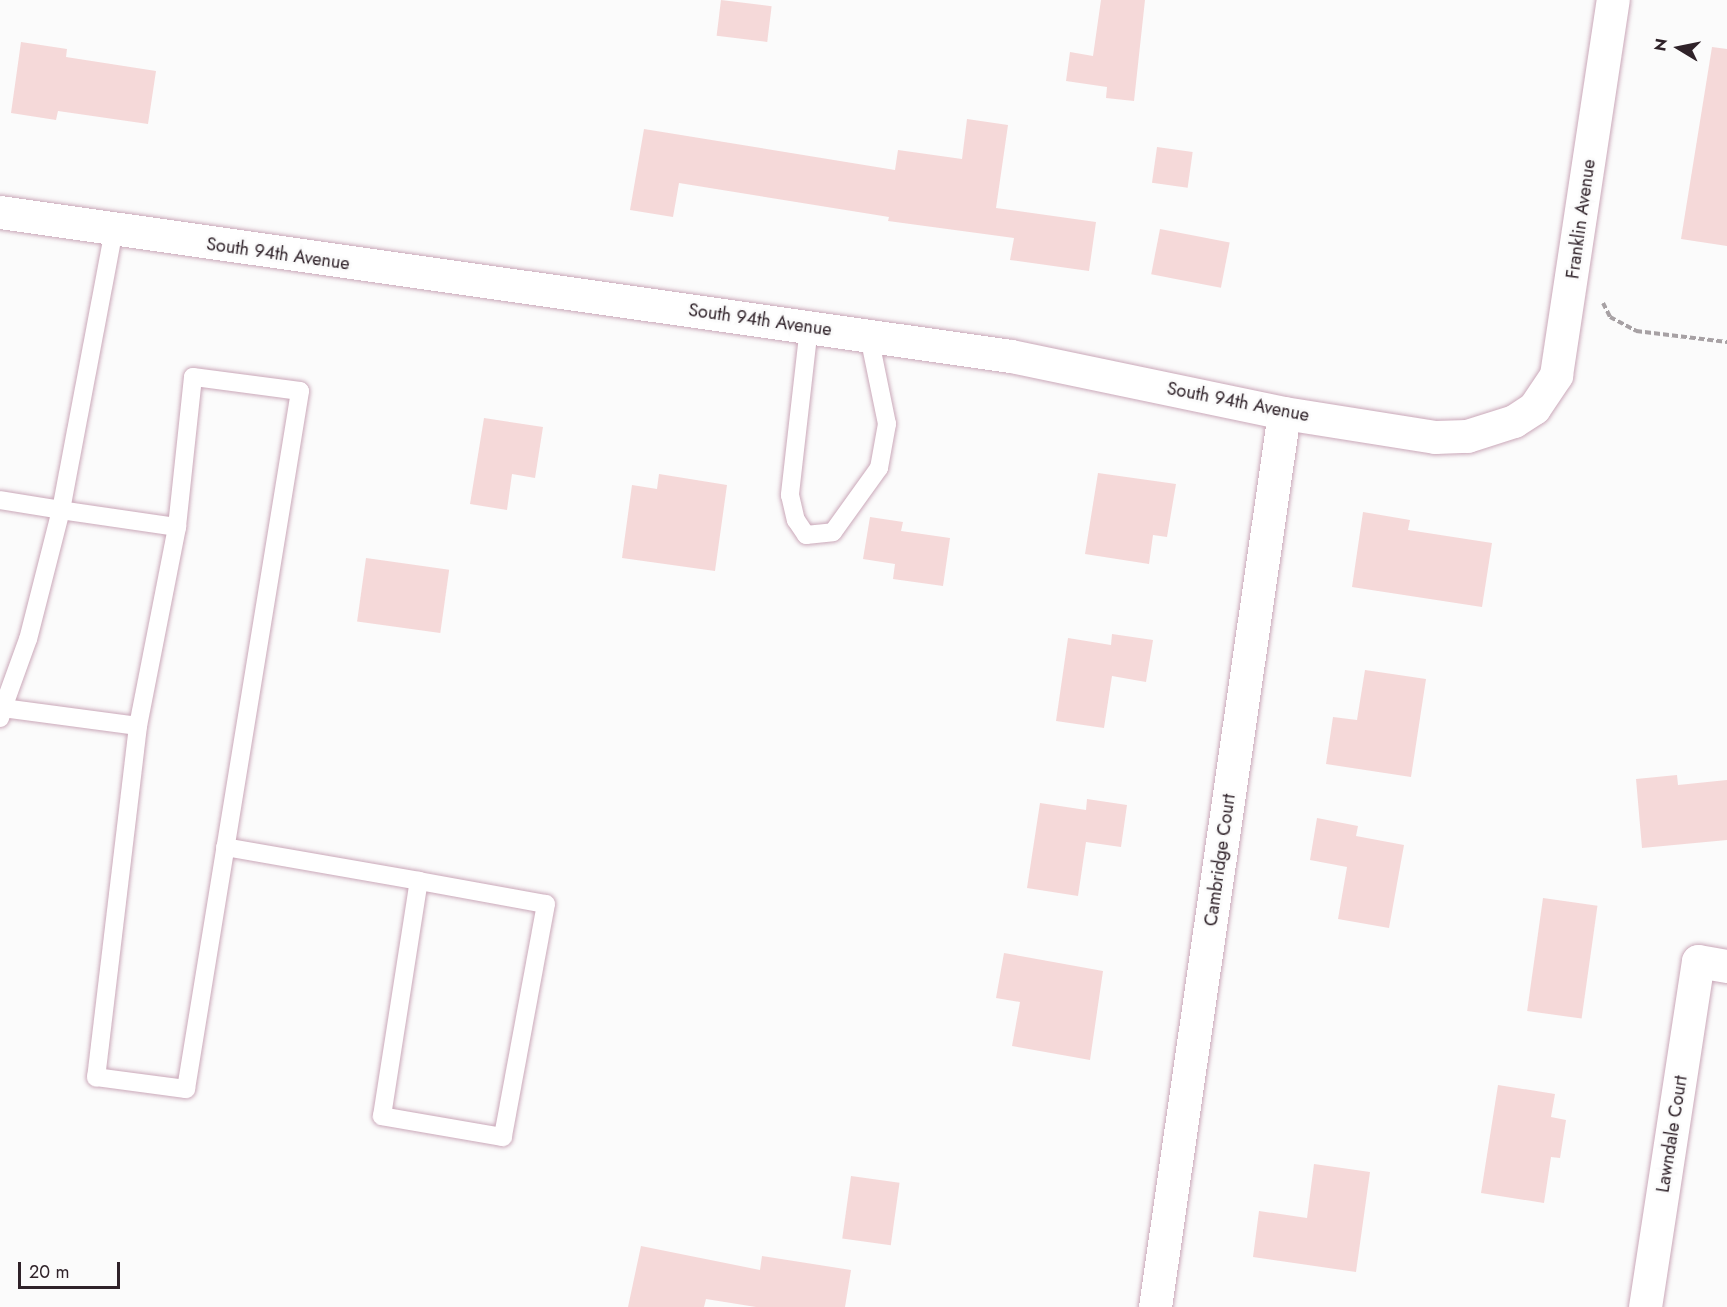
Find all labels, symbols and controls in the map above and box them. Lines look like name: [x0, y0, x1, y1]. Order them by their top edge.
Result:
north arrow: [1649, 18, 1709, 78]
text: N: [1648, 37, 1673, 53]
street label: Franklin Avenue: [1562, 158, 1600, 280]
street label: South 94th Avenue: [205, 233, 351, 275]
street label: South 94th Avenue: [687, 299, 833, 341]
street label: South 94th Avenue: [1165, 378, 1311, 426]
street label: Cambridge Court: [1200, 792, 1240, 928]
street label: Lawndale Court: [1652, 1074, 1692, 1194]
scale bar: [21, 1250, 123, 1288]
text: 20 m: [29, 1259, 69, 1285]

